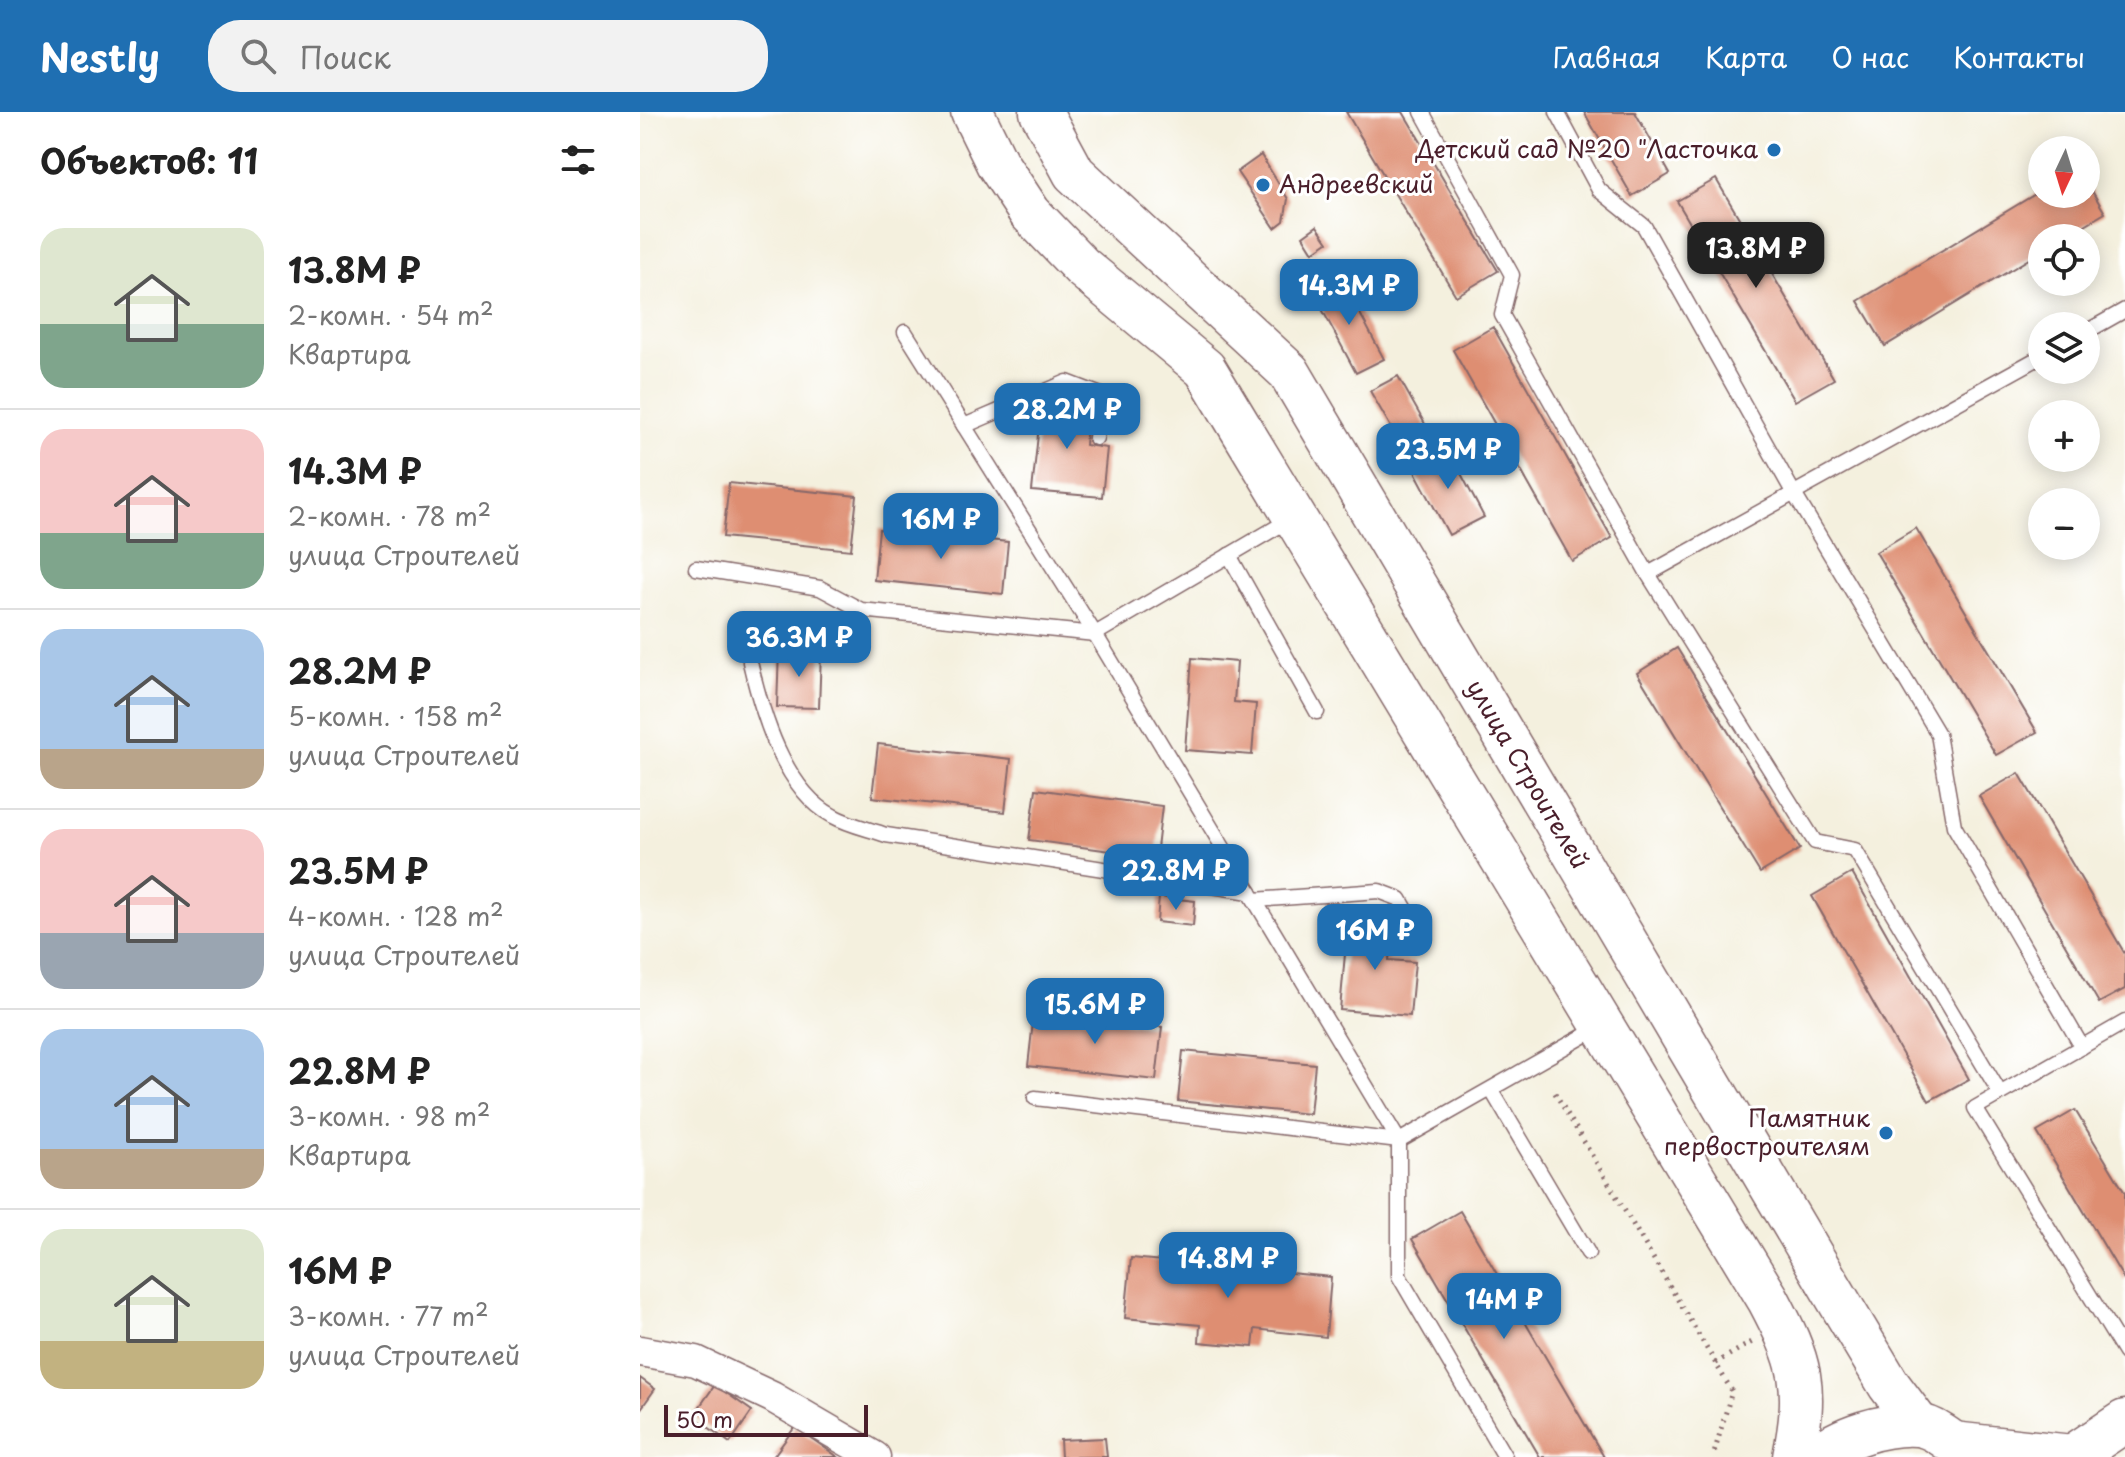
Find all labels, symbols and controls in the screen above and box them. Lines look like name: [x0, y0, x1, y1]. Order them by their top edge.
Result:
search box: [208, 20, 768, 92]
text: Nestly: [40, 28, 160, 85]
icon: search: [236, 34, 280, 78]
text: Поиск: [300, 34, 391, 79]
text: Главная: [1553, 35, 1661, 78]
text: Карта: [1705, 35, 1787, 78]
text: О нас: [1831, 35, 1909, 78]
text: Контакты: [1953, 35, 2085, 78]
place label: Детский сад №20 "Ласточка: [1415, 130, 1758, 166]
text: Объектов: 11: [40, 134, 258, 186]
north arrow: [2028, 136, 2100, 208]
map controls: [2028, 136, 2100, 560]
icon: filters: [556, 138, 600, 182]
marker: Детский сад №20 "Ласточка: [1765, 141, 1783, 159]
place label: Андреевский: [1279, 165, 1434, 201]
marker: Андреевский: [1254, 176, 1272, 194]
pin: 13.8M ₽: [1682, 222, 1830, 290]
button: locate: [2028, 224, 2100, 296]
text: 13.8M ₽: [1705, 228, 1807, 267]
text: 13.8M ₽: [288, 243, 421, 295]
pin: 14.3M ₽: [1275, 259, 1423, 327]
icon: home: [104, 260, 200, 356]
text: 14.3M ₽: [1298, 265, 1400, 304]
text: 2-комн. · 54 m²: [288, 295, 494, 334]
button: layers: [2028, 312, 2100, 384]
text: Квартира: [288, 334, 411, 373]
pin: 28.2M ₽: [993, 383, 1141, 451]
text: 28.2M ₽: [1012, 389, 1122, 428]
button: +: [2028, 400, 2100, 472]
pin: 23.5M ₽: [1374, 423, 1522, 491]
text: 23.5M ₽: [1394, 429, 1502, 468]
text: 14.3M ₽: [288, 444, 422, 496]
icon: home: [104, 461, 200, 557]
button: −: [2028, 488, 2100, 560]
pin: 16M ₽: [885, 493, 997, 561]
text: 2-комн. · 78 m²: [288, 496, 491, 535]
text: 16M ₽: [901, 499, 981, 538]
text: улица Строителей: [288, 535, 520, 574]
pin: 36.3M ₽: [725, 611, 873, 679]
text: 36.3M ₽: [745, 617, 853, 656]
text: 28.2M ₽: [288, 644, 431, 696]
icon: home: [104, 661, 200, 757]
street label: улица Строителей: [1459, 672, 1599, 875]
text: 5-комн. · 158 m²: [288, 696, 503, 735]
text: улица Строителей: [288, 735, 520, 774]
text: 23.5M ₽: [288, 844, 428, 896]
pin: 22.8M ₽: [1102, 844, 1250, 912]
text: 22.8M ₽: [1122, 850, 1230, 889]
icon: home: [104, 861, 200, 957]
text: 4-комн. · 128 m²: [288, 896, 504, 935]
pin: 16M ₽: [1319, 904, 1431, 972]
text: 16M ₽: [1335, 910, 1415, 949]
text: улица Строителей: [288, 935, 520, 974]
pin: 15.6M ₽: [1021, 978, 1169, 1046]
text: 15.6M ₽: [1044, 984, 1146, 1023]
text: 22.8M ₽: [288, 1044, 430, 1096]
icon: home: [104, 1061, 200, 1157]
text: 3-комн. · 98 m²: [288, 1096, 490, 1135]
place label: Памятник первостроителям: [1664, 1099, 1871, 1163]
marker: Памятник первостроителям: [1877, 1124, 1895, 1142]
text: Квартира: [288, 1135, 411, 1174]
pin: 14.8M ₽: [1154, 1232, 1302, 1300]
text: 14.8M ₽: [1177, 1238, 1279, 1277]
text: 16M ₽: [288, 1244, 392, 1296]
icon: home: [104, 1261, 200, 1357]
pin: 14M ₽: [1448, 1273, 1560, 1341]
text: 14M ₽: [1465, 1279, 1543, 1318]
text: 3-комн. · 77 m²: [288, 1296, 489, 1335]
text: улица Строителей: [288, 1335, 520, 1374]
scale bar: [664, 1401, 868, 1437]
text: 50 m: [676, 1402, 733, 1435]

